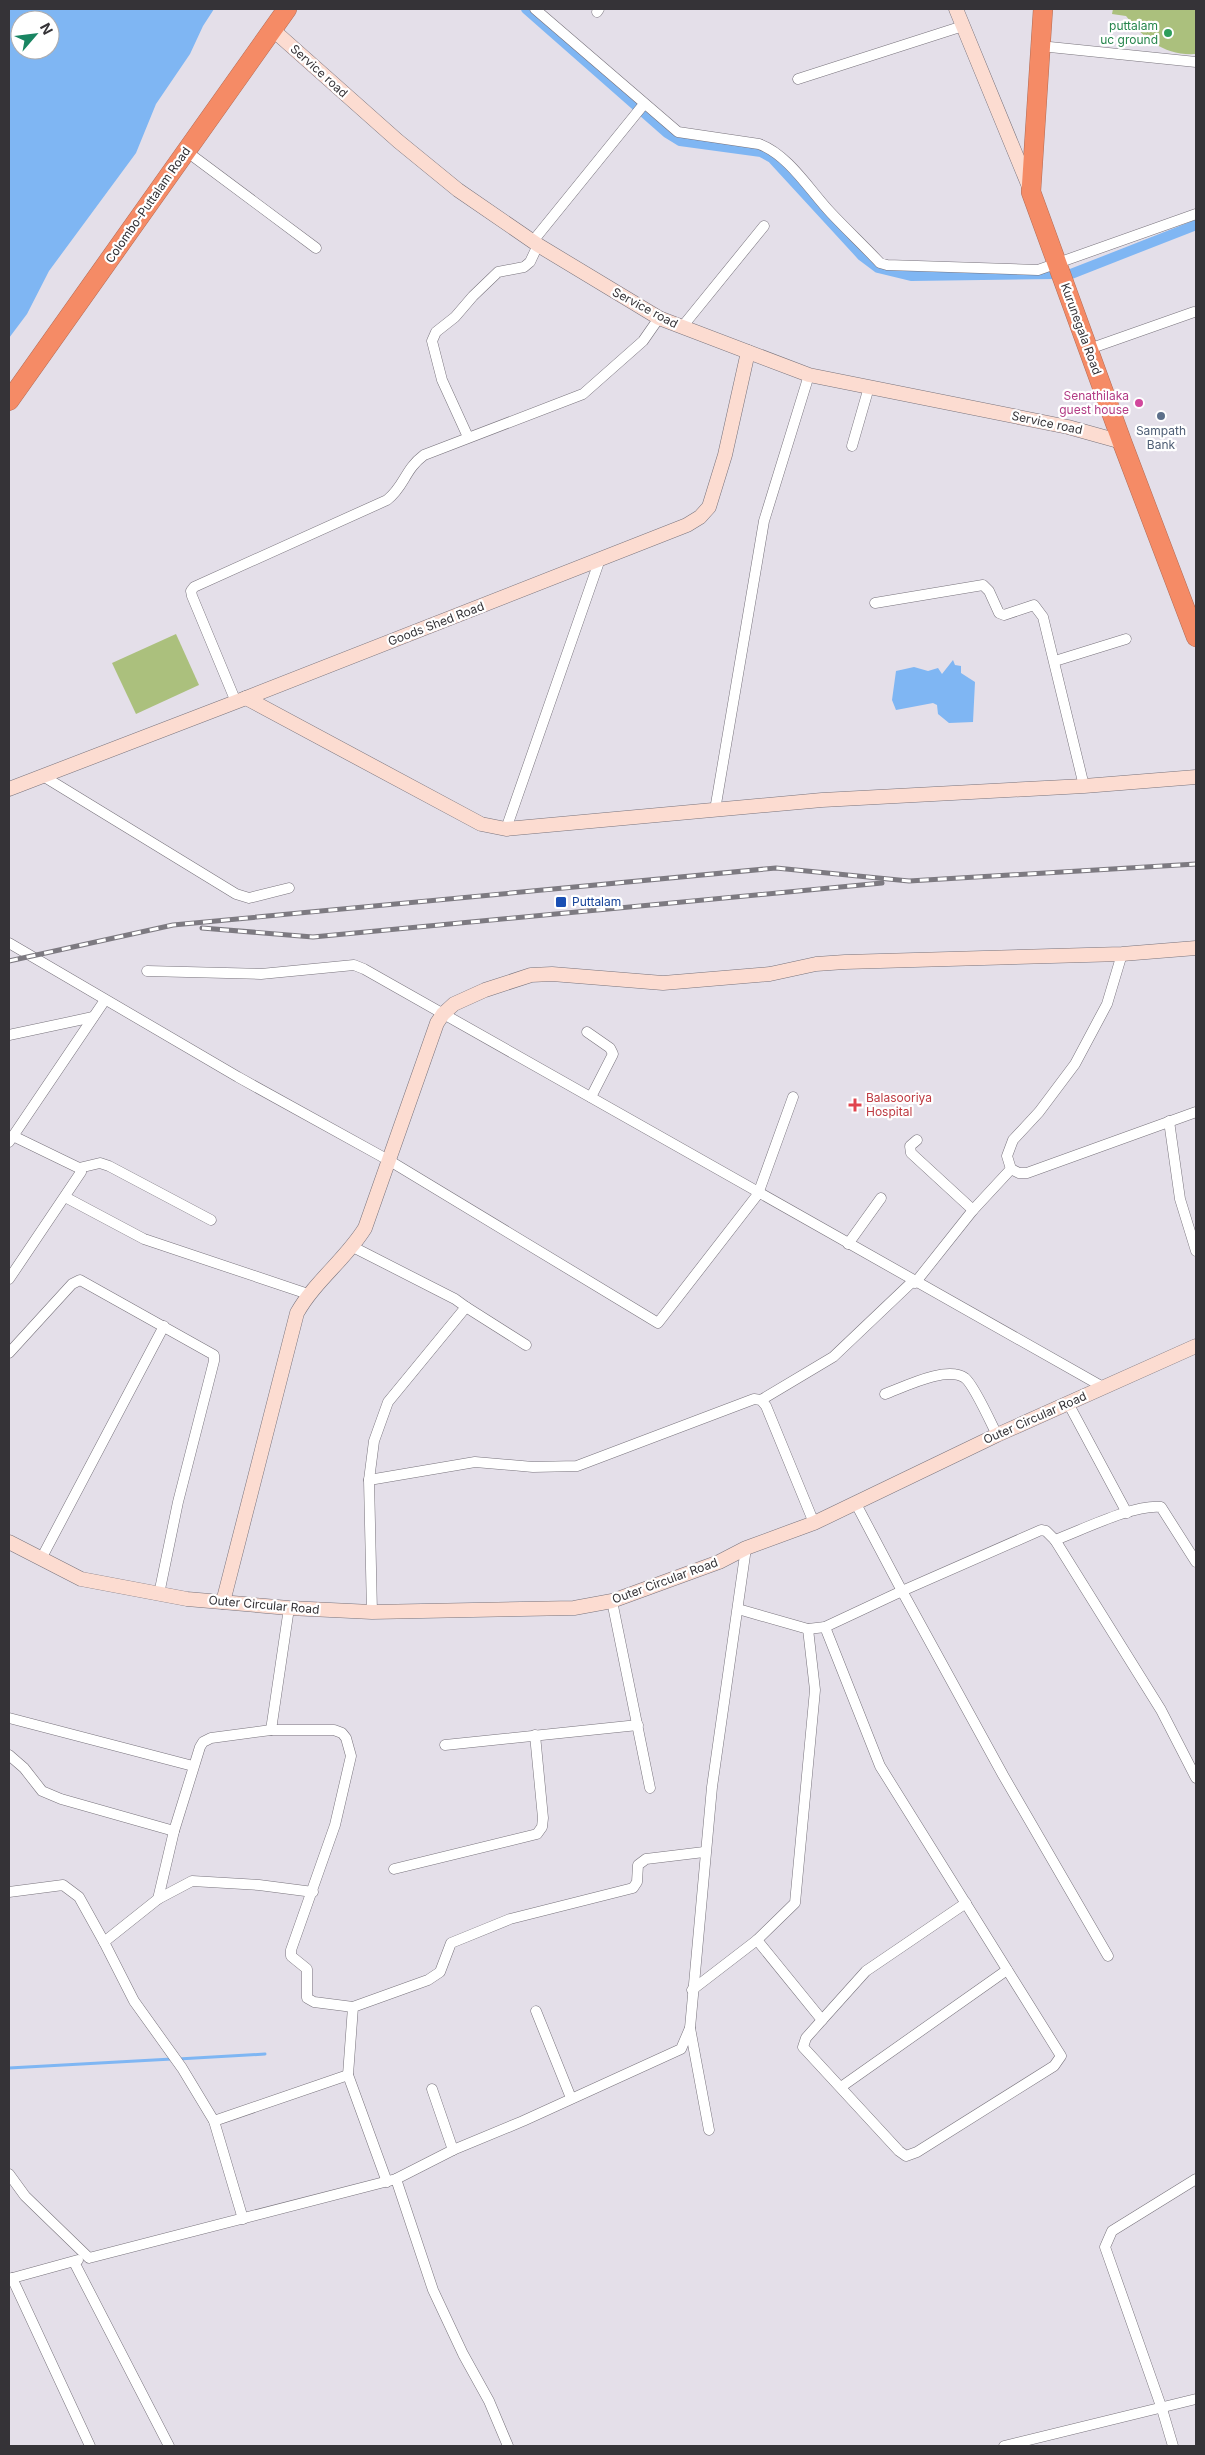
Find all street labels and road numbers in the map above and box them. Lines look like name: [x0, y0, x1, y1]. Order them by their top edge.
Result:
street label: Service road: [288, 41, 351, 100]
street label: Colombo-Puttalam Road: [102, 144, 193, 266]
street label: Kurunegala Road: [1058, 281, 1105, 377]
street label: Service road: [610, 284, 681, 331]
street label: Service road: [1010, 408, 1084, 437]
street label: Goods Shed Road: [386, 598, 486, 649]
street label: Outer Circular Road: [981, 1388, 1089, 1447]
street label: Outer Circular Road: [610, 1554, 720, 1607]
street label: Outer Circular Road: [208, 1592, 320, 1617]

